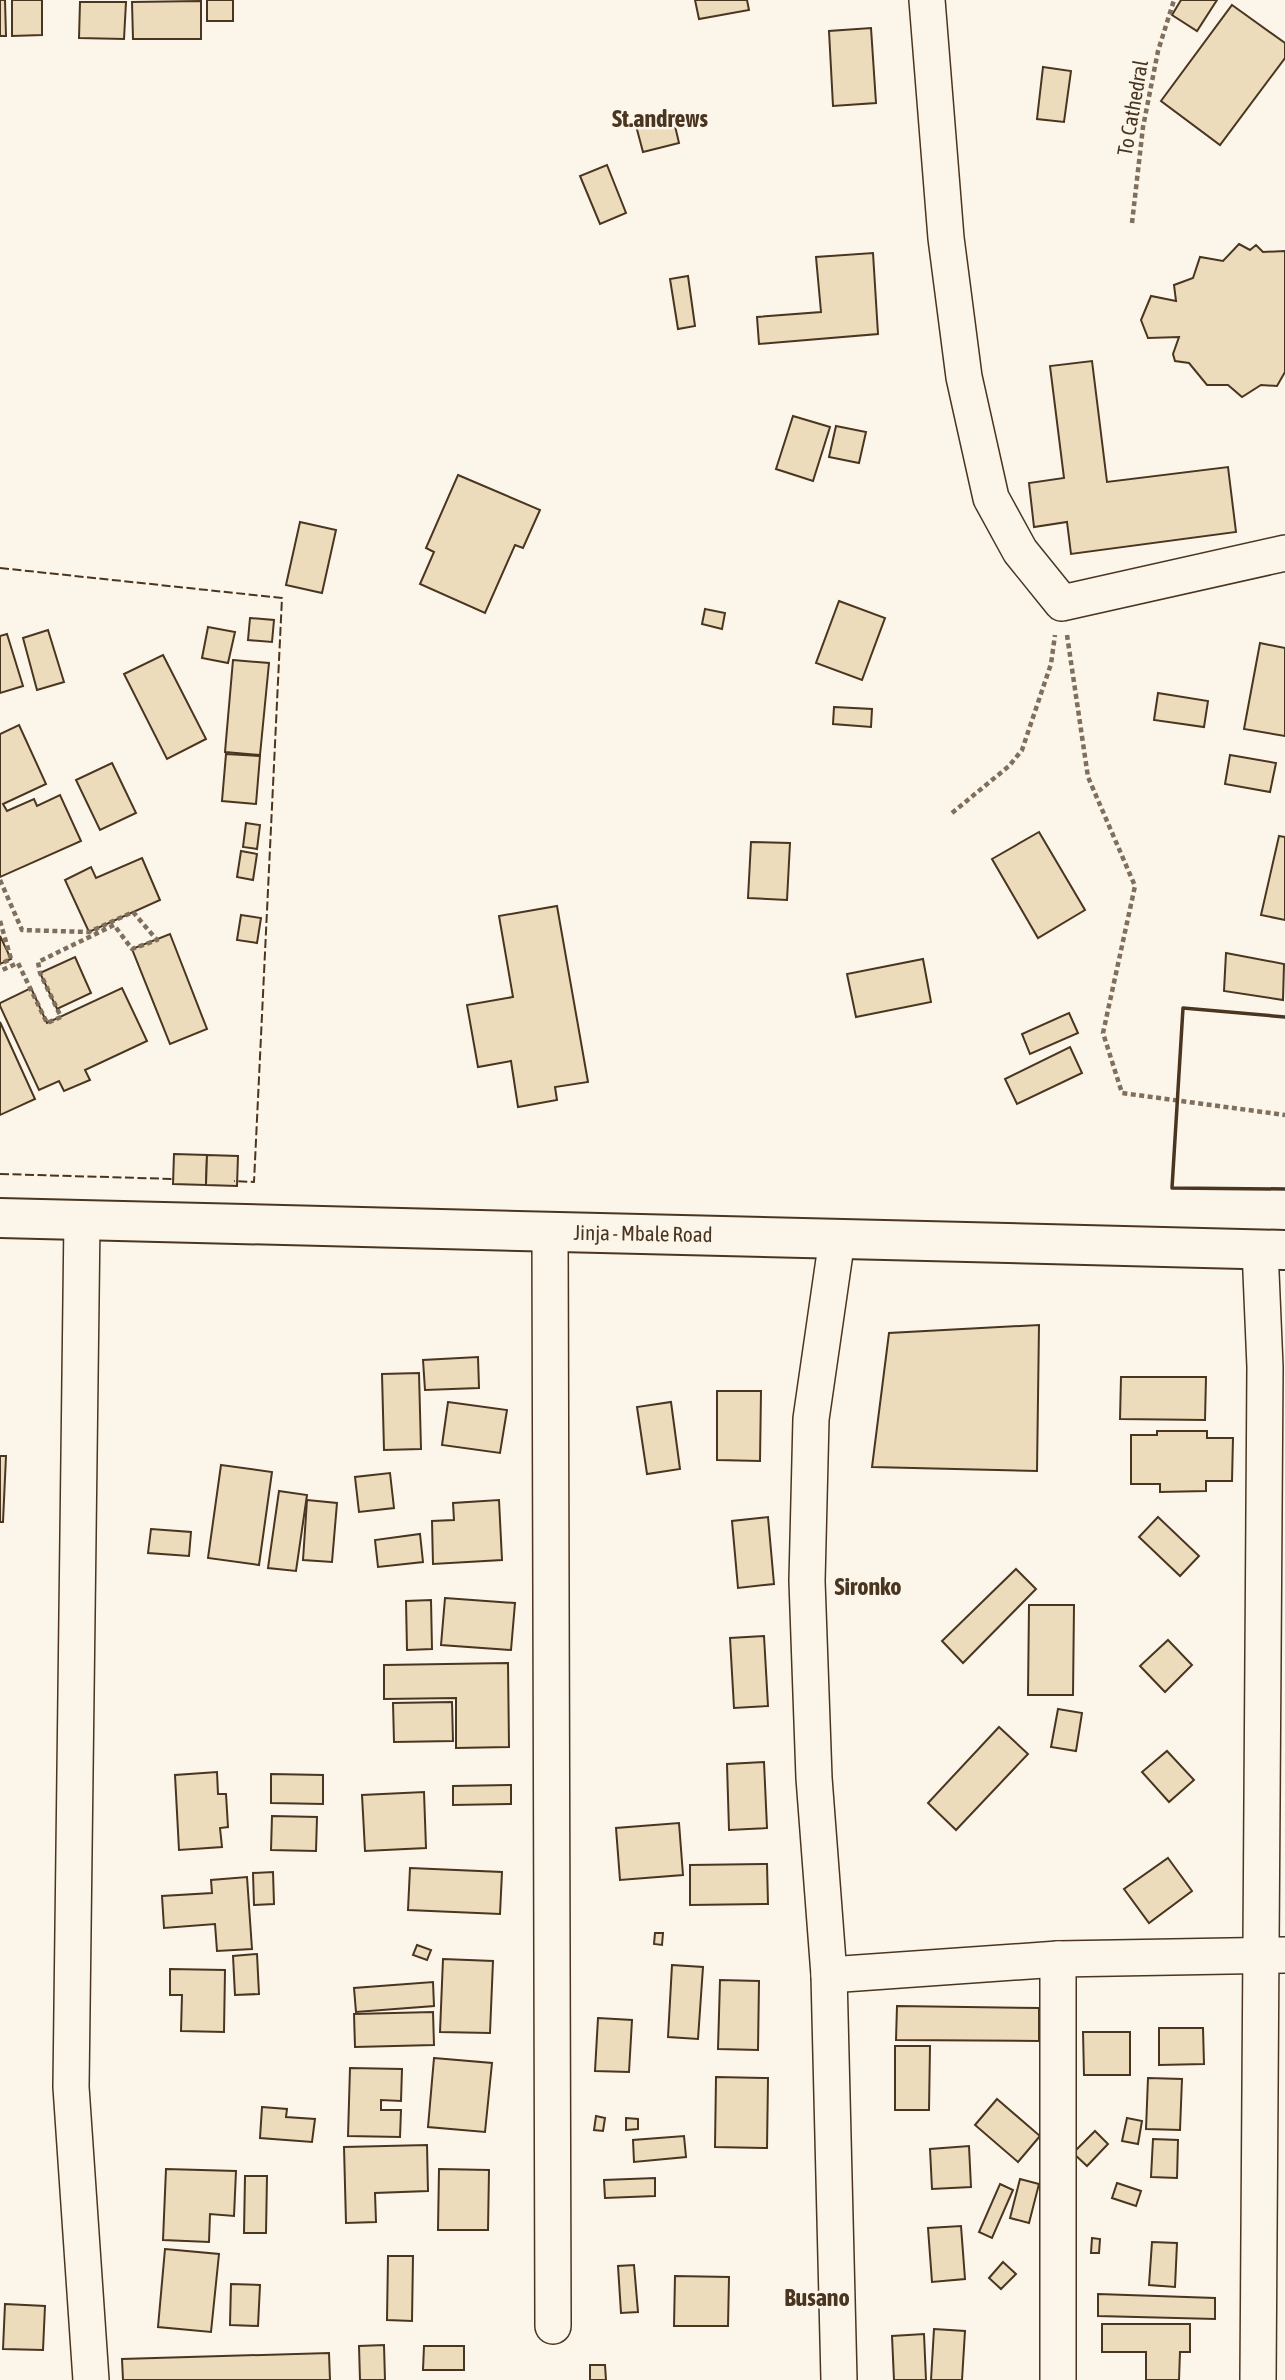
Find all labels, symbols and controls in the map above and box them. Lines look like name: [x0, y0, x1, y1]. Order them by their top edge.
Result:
street label: To Cathedral: [1112, 58, 1152, 158]
district label: St.andrews: [612, 105, 709, 132]
street label: Jinja - Mbale Road: [573, 1220, 713, 1246]
district label: Sironko: [835, 1573, 901, 1600]
district label: Busano: [784, 2284, 850, 2311]

